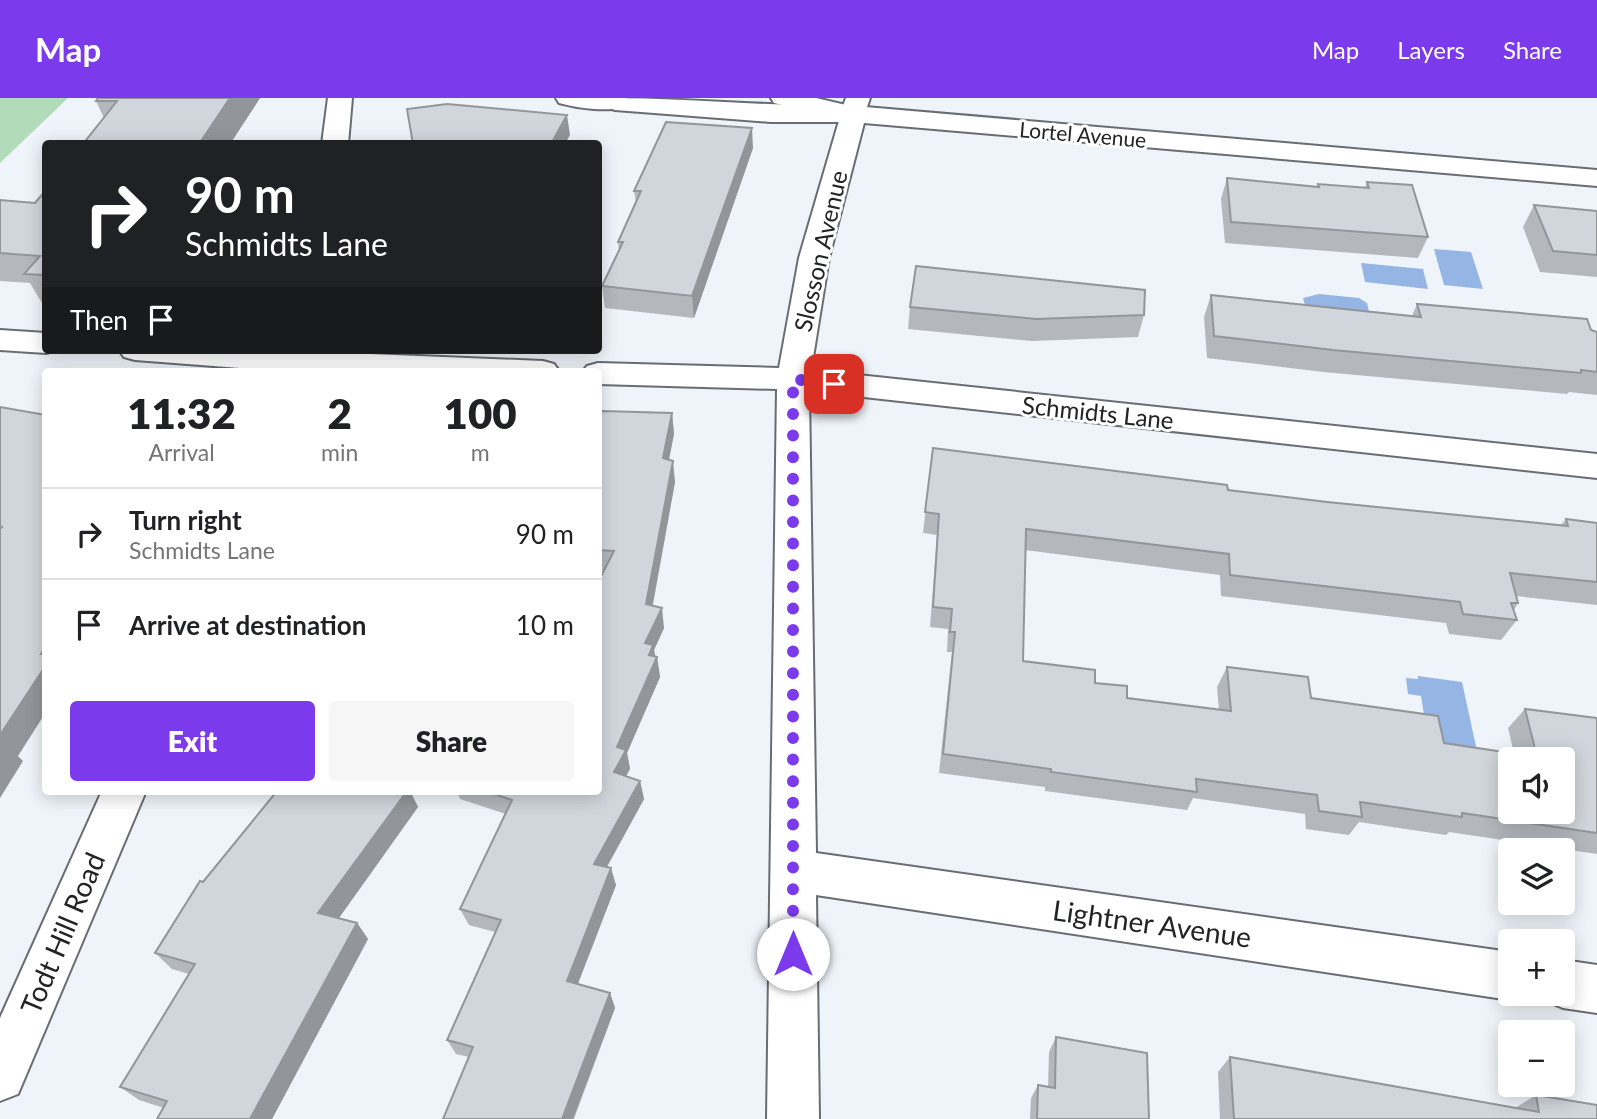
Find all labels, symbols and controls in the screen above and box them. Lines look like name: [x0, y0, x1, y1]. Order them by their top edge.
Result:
text: Map: [35, 29, 101, 69]
text: Map: [1312, 35, 1359, 64]
text: Layers: [1397, 35, 1465, 64]
text: Share: [1503, 35, 1562, 64]
street label: Lortel Avenue: [1019, 116, 1147, 152]
text: 90 m: [185, 165, 295, 223]
icon: right: [70, 168, 161, 259]
street label: Slosson Avenue: [787, 168, 853, 334]
text: Schmidts Lane: [185, 224, 388, 263]
icon: arrive: [142, 301, 180, 339]
text: Then: [70, 304, 128, 336]
pin: [804, 354, 864, 414]
icon: arrive: [815, 365, 853, 403]
text: 11:32: [127, 388, 236, 438]
text: 2: [328, 388, 352, 438]
text: 100: [444, 388, 517, 438]
street label: Schmidts Lane: [1021, 390, 1175, 434]
text: Arrival: [148, 438, 215, 466]
text: min: [321, 438, 358, 466]
text: m: [471, 438, 490, 466]
text: Turn right: [129, 504, 242, 536]
icon: right: [70, 515, 108, 553]
text: 90 m: [516, 518, 574, 550]
text: Schmidts Lane: [129, 536, 275, 564]
icon: arrive: [70, 606, 108, 644]
text: Arrive at destination: [129, 609, 366, 641]
text: 10 m: [516, 609, 574, 641]
button: Exit: [70, 701, 315, 781]
button: Share: [329, 701, 574, 781]
map controls: [1498, 747, 1575, 1097]
button: sound: [1498, 747, 1575, 824]
button: layers: [1498, 838, 1575, 915]
street label: Todt Hill Road: [13, 847, 111, 1019]
street label: Lightner Avenue: [1051, 892, 1253, 954]
position arrow: [756, 917, 830, 991]
button: +: [1498, 929, 1575, 1006]
button: −: [1498, 1020, 1575, 1097]

